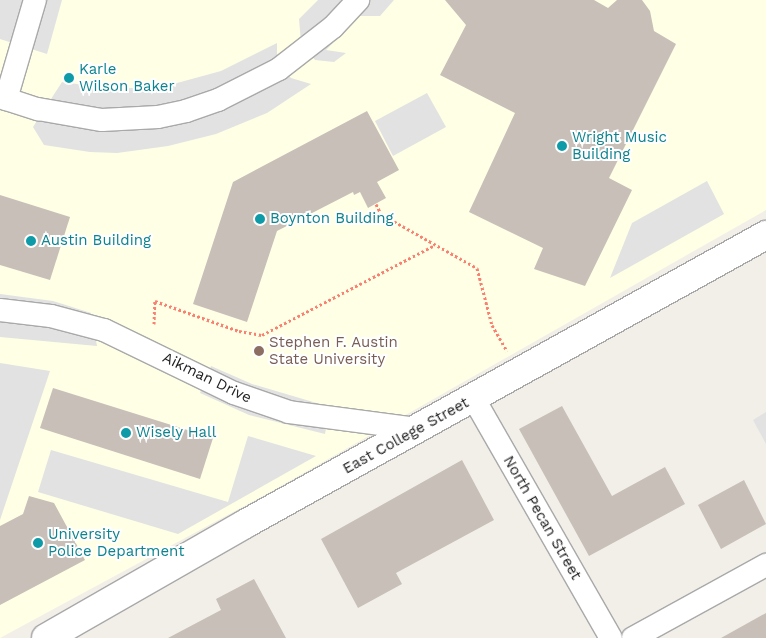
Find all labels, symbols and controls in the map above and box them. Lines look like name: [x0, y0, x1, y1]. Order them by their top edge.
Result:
place label: Karle Wilson Baker: [79, 60, 175, 95]
marker: Karle Wilson Baker: [63, 72, 75, 84]
place label: Wright Music Building: [572, 128, 667, 163]
marker: Wright Music Building: [556, 140, 568, 152]
place label: Boynton Building: [270, 210, 393, 228]
marker: Boynton Building: [254, 213, 266, 225]
place label: Austin Building: [41, 232, 151, 250]
marker: Austin Building: [25, 235, 37, 247]
place label: Stephen F. Austin State University: [269, 333, 398, 368]
marker: Stephen F. Austin State University: [253, 345, 265, 357]
street label: Aikman Drive: [160, 349, 254, 407]
street label: East College Street: [340, 394, 472, 478]
place label: Wisely Hall: [136, 424, 217, 442]
marker: Wisely Hall: [120, 427, 132, 439]
street label: North Pecan Street: [499, 453, 585, 583]
place label: University Police Department: [48, 525, 184, 560]
marker: University Police Department: [32, 537, 44, 549]

